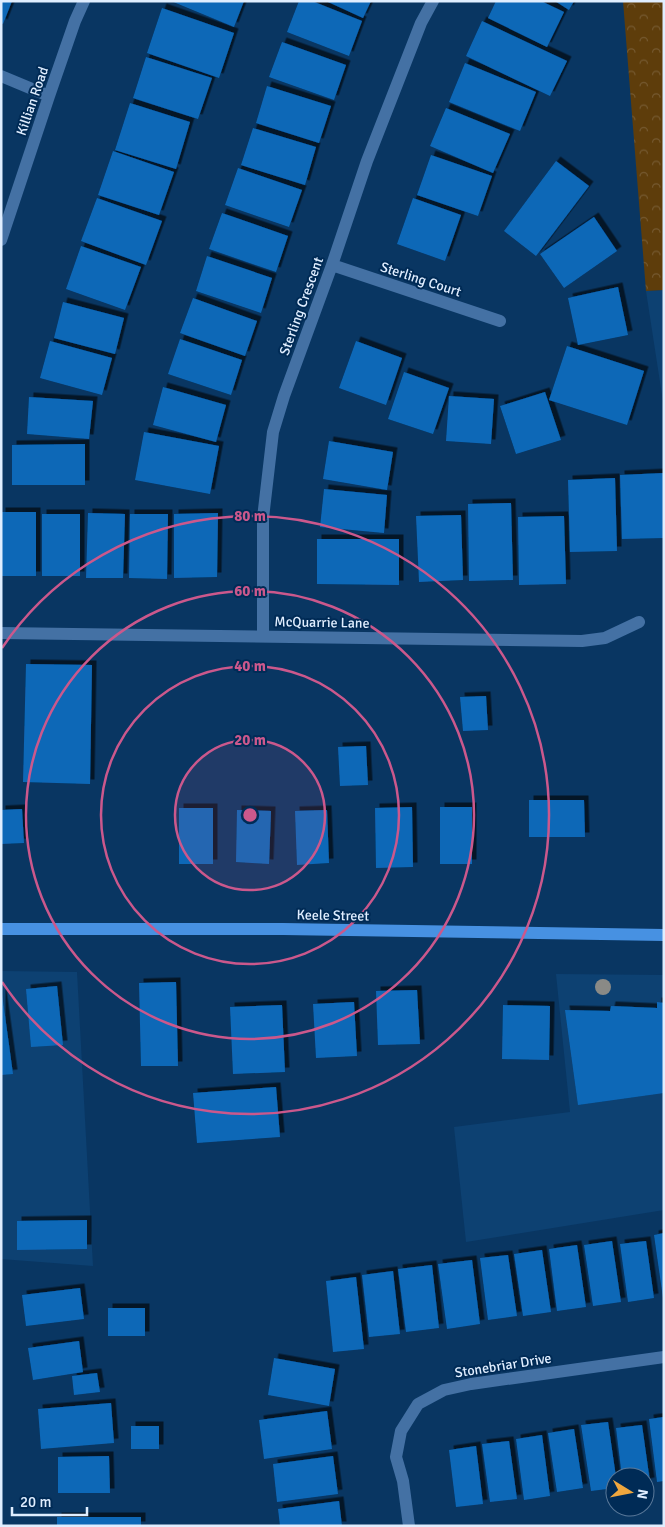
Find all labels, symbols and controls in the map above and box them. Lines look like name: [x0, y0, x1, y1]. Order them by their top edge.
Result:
street label: Killian Road: [13, 64, 52, 138]
street label: Sterling Crescent: [276, 255, 327, 358]
street label: Sterling Court: [378, 258, 464, 301]
text: 80 m: [234, 507, 266, 525]
text: 60 m: [234, 582, 266, 600]
street label: McQuarrie Lane: [274, 613, 370, 632]
text: 40 m: [234, 657, 266, 675]
text: 20 m: [234, 731, 266, 749]
centre of rings: [241, 806, 259, 824]
street label: Keele Street: [297, 906, 370, 925]
street label: Stonebriar Drive: [453, 1349, 553, 1382]
north arrow: [605, 1467, 655, 1517]
scale bar: [12, 1484, 88, 1516]
text: N: [633, 1488, 652, 1500]
text: 20 m: [20, 1493, 51, 1511]

